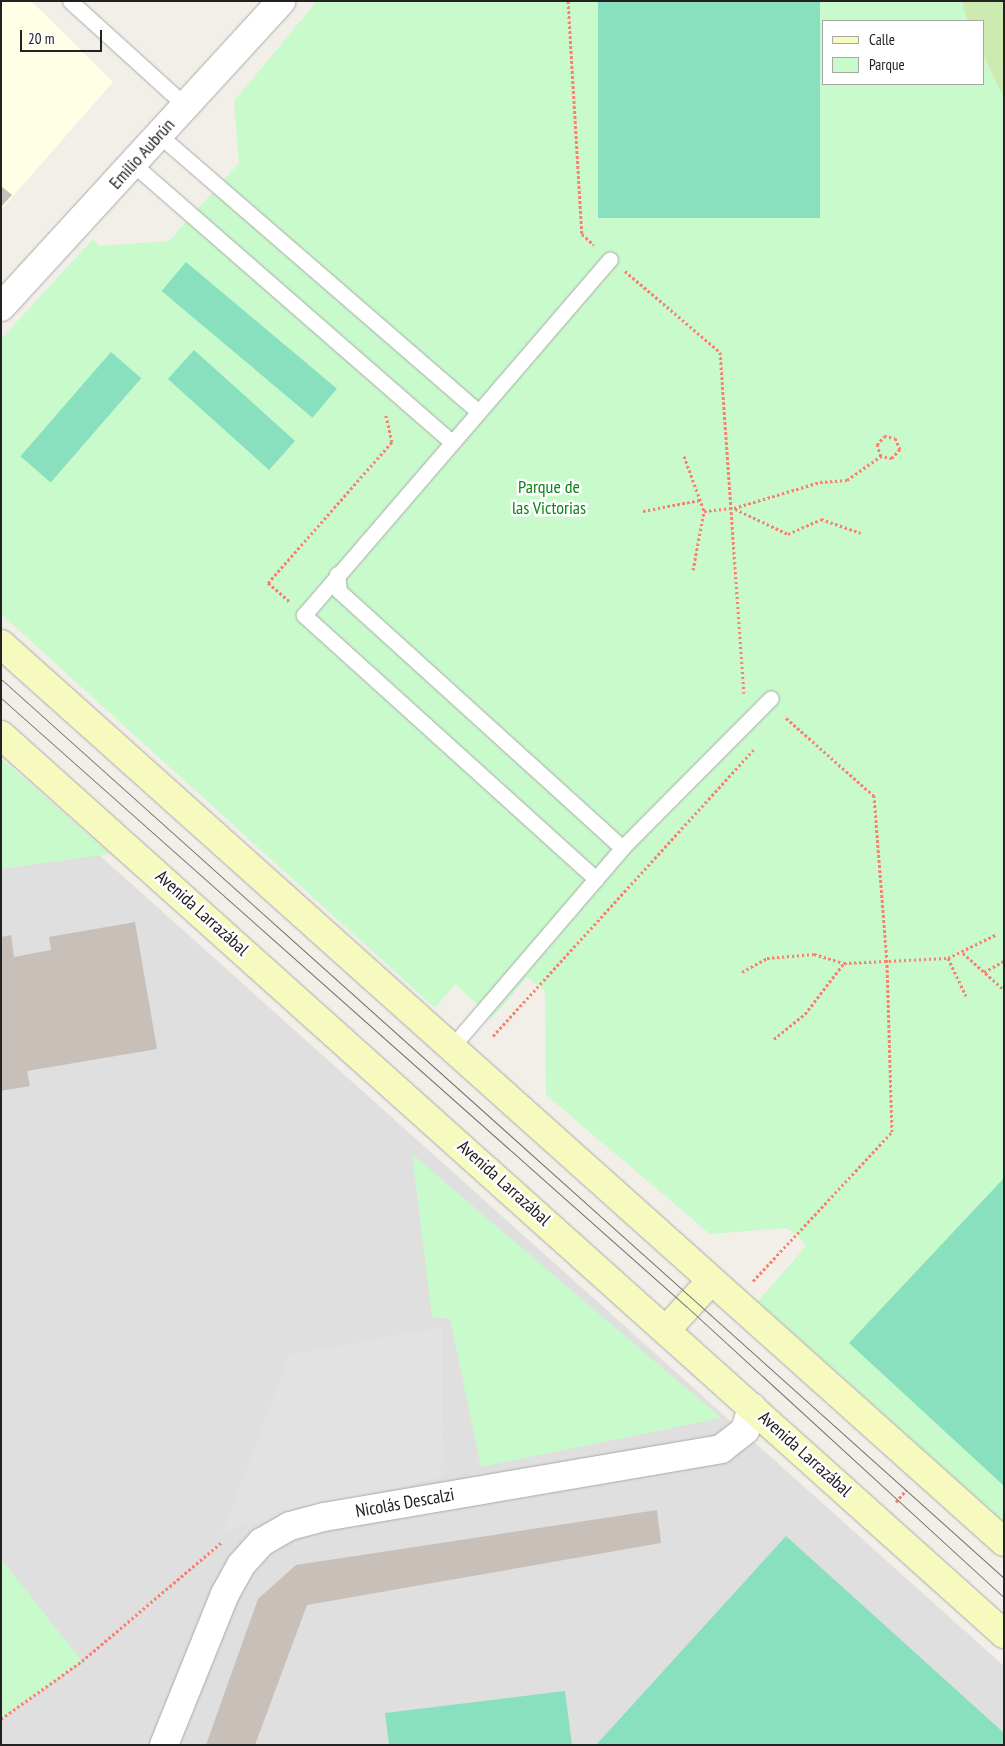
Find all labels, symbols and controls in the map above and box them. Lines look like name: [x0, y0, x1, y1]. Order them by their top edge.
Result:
scale bar: [22, 20, 105, 52]
legend: [822, 20, 985, 85]
text: 20 m: [28, 29, 54, 48]
text: Calle: [869, 30, 895, 49]
text: Parque: [869, 55, 905, 74]
street label: Emilio Aubrún: [105, 114, 179, 194]
park label: Parque de las Victorias: [512, 477, 586, 520]
street label: Avenida Larrazábal: [151, 866, 253, 960]
street label: Avenida Larrazábal: [453, 1136, 555, 1230]
street label: Avenida Larrazábal: [754, 1407, 856, 1501]
street label: Nicolás Descalzi: [354, 1484, 456, 1522]

